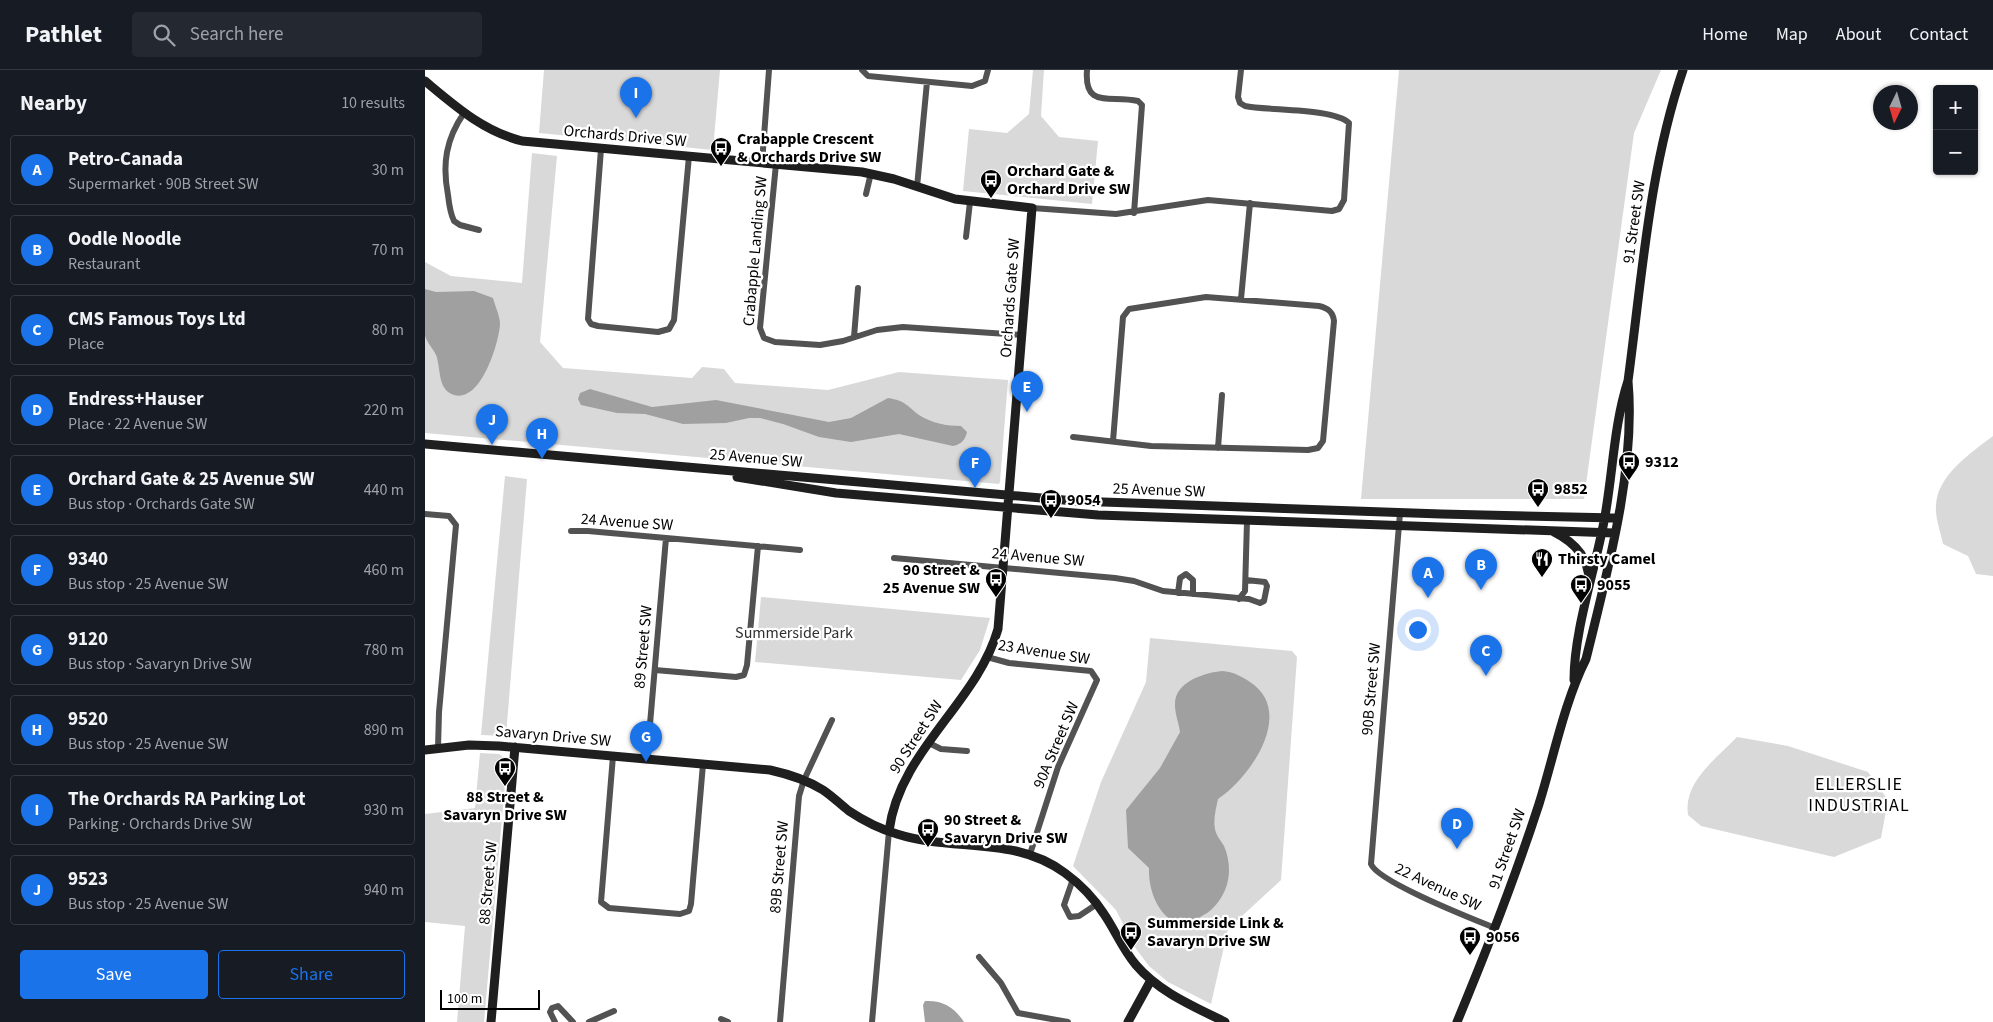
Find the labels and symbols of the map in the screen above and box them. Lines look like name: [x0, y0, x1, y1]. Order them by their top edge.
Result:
pin: I: [620, 77, 652, 118]
north arrow: [1873, 85, 1918, 130]
street label: Orchards Drive SW: [563, 120, 688, 152]
place label: Crabapple Crescent & Orchards Drive SW: [737, 128, 881, 168]
bus stop icon: Crabapple Crescent & Orchards Drive SW: [709, 136, 733, 167]
place label: Orchard Gate & Orchard Drive SW: [1007, 160, 1130, 200]
bus stop icon: Orchard Gate & Orchard Drive SW: [979, 168, 1003, 199]
street label: Crabapple Landing SW: [737, 175, 773, 327]
street label: 91 Street SW: [1617, 179, 1651, 265]
street label: Orchards Gate SW: [995, 237, 1025, 358]
pin: E: [1011, 371, 1043, 412]
pin: J: [476, 404, 508, 445]
pin: H: [526, 418, 558, 459]
street label: 25 Avenue SW: [709, 443, 804, 473]
pin: F: [959, 447, 991, 488]
bus stop icon: 9312: [1617, 450, 1641, 481]
place label: 9312: [1645, 451, 1679, 473]
street label: 25 Avenue SW: [1112, 477, 1206, 503]
bus stop icon: 9852: [1526, 477, 1550, 508]
place label: 9852: [1554, 478, 1588, 500]
bus stop icon: 9054: [1039, 488, 1063, 519]
place label: 9054: [1067, 489, 1101, 511]
street label: 24 Avenue SW: [580, 508, 674, 536]
street label: 24 Avenue SW: [991, 542, 1086, 572]
restaurant icon: Thirsty Camel: [1530, 547, 1554, 578]
place label: Thirsty Camel: [1558, 548, 1656, 570]
pin: B: [1465, 549, 1497, 590]
pin: A: [1412, 557, 1444, 598]
place label: 90 Street & 25 Avenue SW: [883, 559, 980, 599]
bus stop icon: 90 Street & 25 Avenue SW: [984, 567, 1008, 598]
bus stop icon: 9055: [1569, 573, 1593, 604]
place label: 9055: [1597, 574, 1631, 596]
street label: 89 Street SW: [628, 604, 658, 690]
your location: [1405, 617, 1431, 643]
park label: Summerside Park: [735, 622, 853, 644]
street label: 23 Avenue SW: [996, 634, 1092, 670]
pin: C: [1470, 635, 1502, 676]
street label: 90B Street SW: [1356, 641, 1386, 736]
street label: 90 Street SW: [884, 696, 948, 778]
street label: 90A Street SW: [1028, 698, 1084, 792]
street label: Savaryn Drive SW: [494, 720, 612, 752]
pin: G: [630, 721, 662, 762]
bus stop icon: 88 Street & Savaryn Drive SW: [493, 756, 517, 787]
district label: ELLERSLIE INDUSTRIAL: [1808, 772, 1910, 818]
place label: 88 Street & Savaryn Drive SW: [443, 786, 567, 826]
street label: 91 Street SW: [1483, 806, 1531, 892]
pin: D: [1441, 808, 1473, 849]
place label: 90 Street & Savaryn Drive SW: [944, 809, 1068, 849]
bus stop icon: 90 Street & Savaryn Drive SW: [916, 817, 940, 848]
street label: 89B Street SW: [764, 819, 794, 914]
street label: 88 Street SW: [473, 840, 503, 926]
street label: 22 Avenue SW: [1391, 857, 1485, 917]
place label: Summerside Link & Savaryn Drive SW: [1147, 912, 1284, 952]
bus stop icon: Summerside Link & Savaryn Drive SW: [1119, 920, 1143, 951]
bus stop icon: 9056: [1458, 925, 1482, 956]
place label: 9056: [1486, 926, 1520, 948]
scale bar: [440, 987, 540, 1010]

